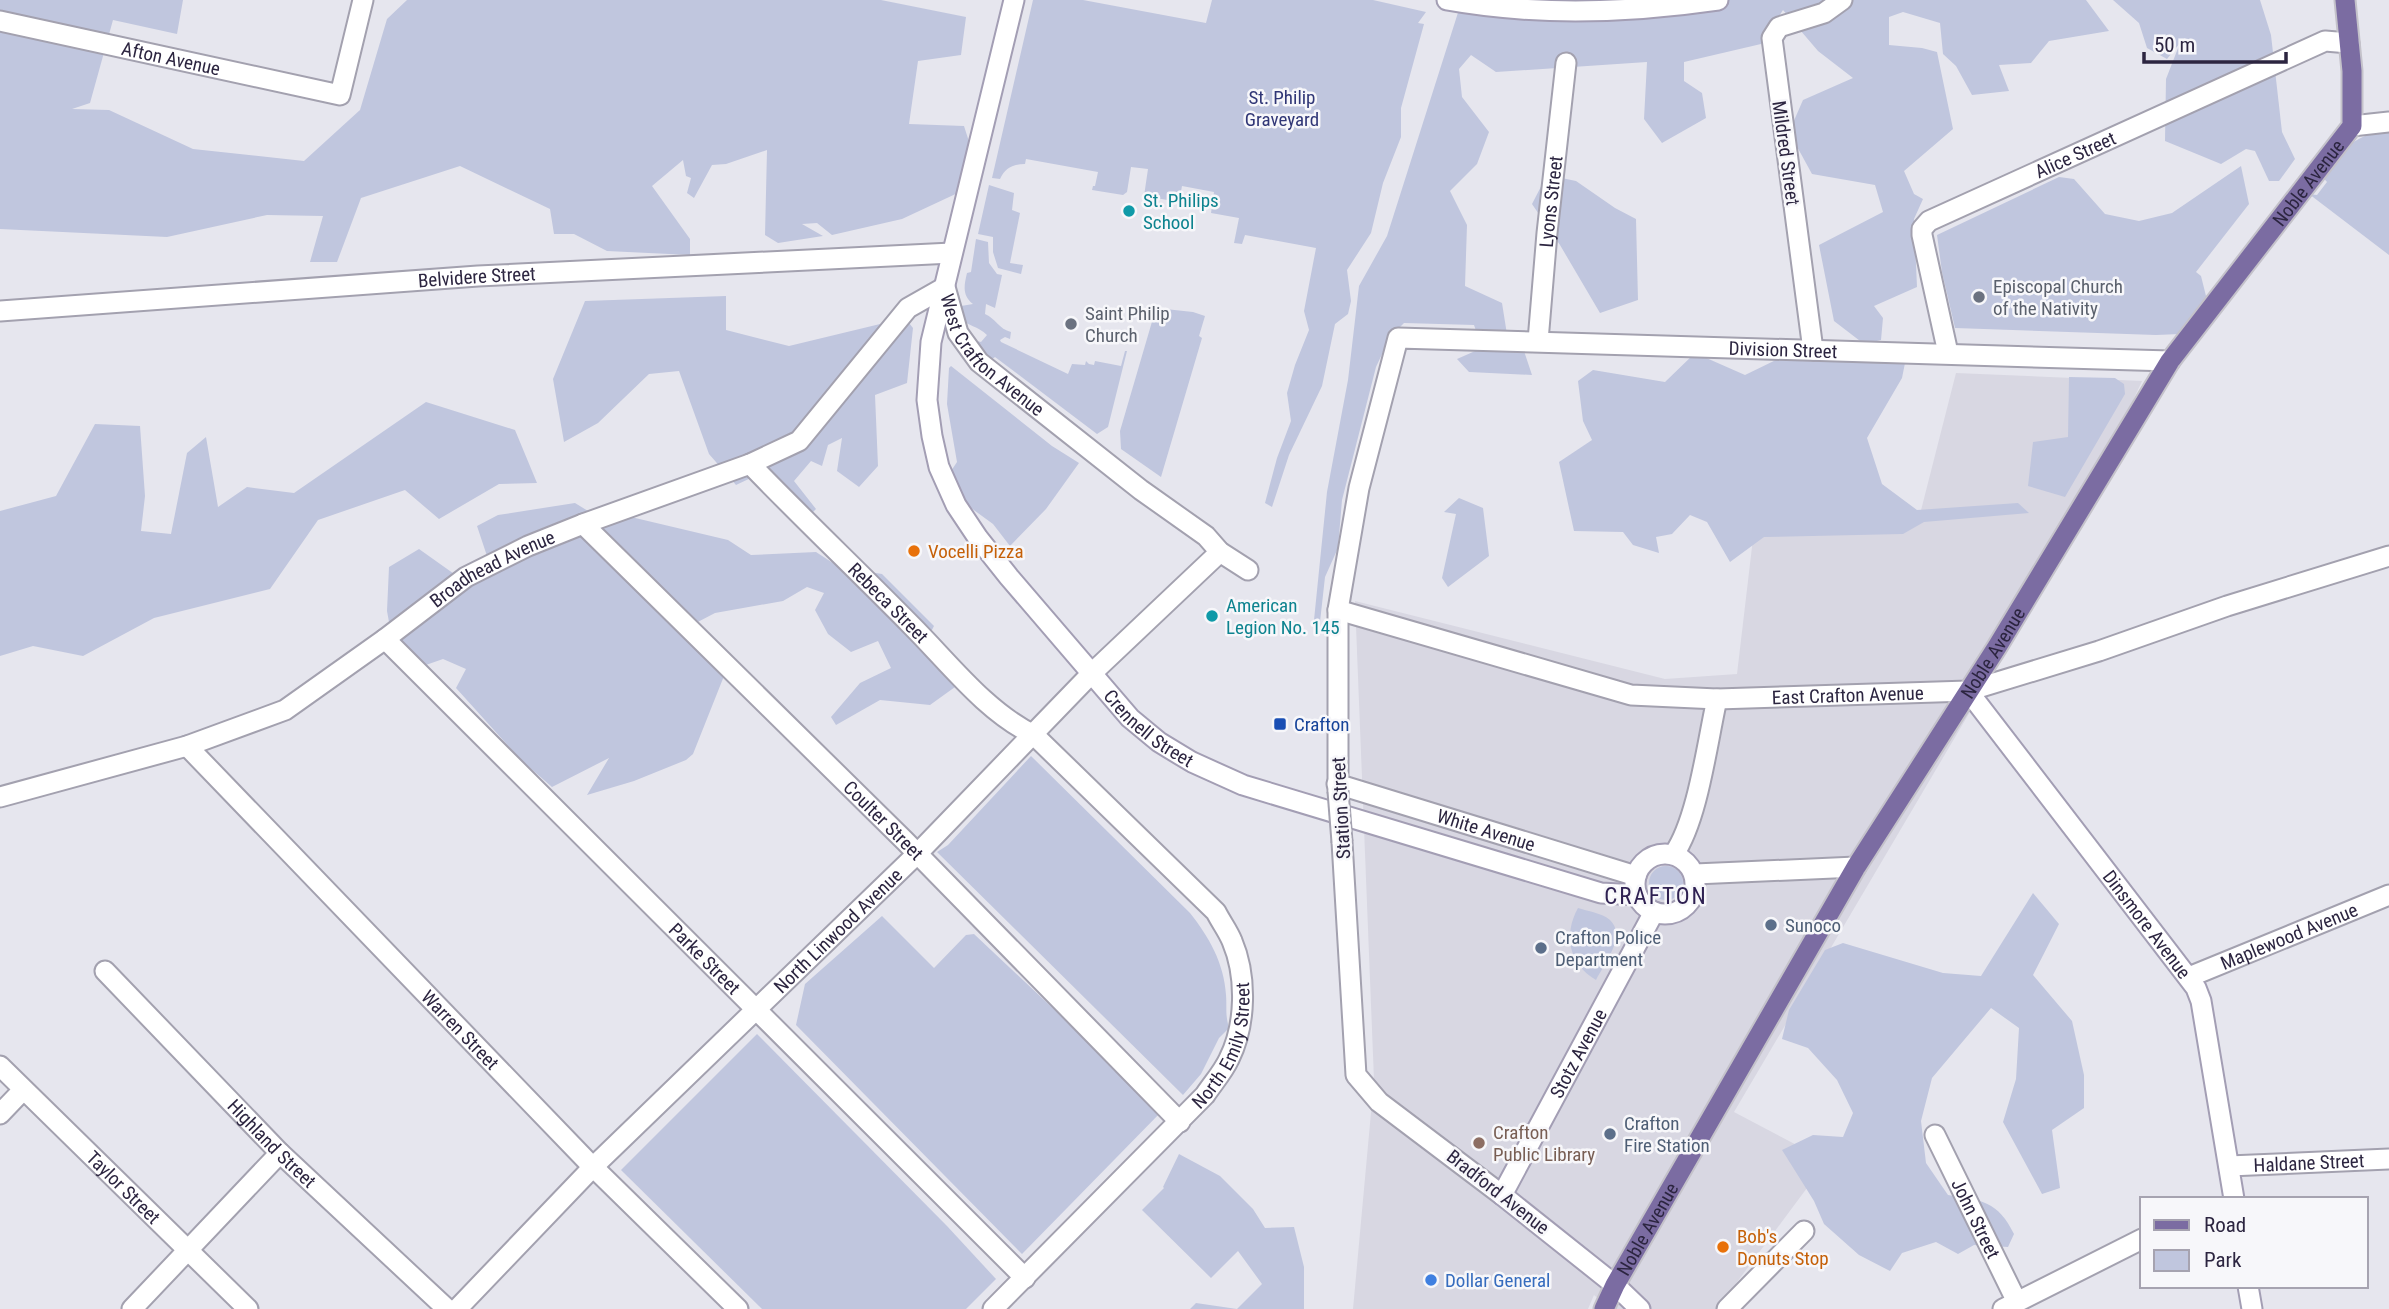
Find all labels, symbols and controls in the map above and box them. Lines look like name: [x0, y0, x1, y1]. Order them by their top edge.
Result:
scale bar: [2144, 21, 2286, 65]
text: 50 m: [2154, 33, 2195, 57]
street label: Afton Avenue: [120, 36, 223, 80]
park label: St. Philip Graveyard: [1245, 86, 1319, 131]
street label: Mildred Street: [1767, 99, 1805, 207]
street label: Alice Street: [2031, 126, 2119, 183]
street label: Noble Avenue: [2267, 135, 2349, 230]
street label: Lyons Street: [1534, 155, 1567, 248]
place label: St. Philips School: [1143, 189, 1219, 234]
marker: St. Philips School: [1121, 203, 1137, 219]
street label: Belvidere Street: [417, 262, 536, 292]
place label: Episcopal Church of the Nativity: [1993, 275, 2123, 320]
marker: Episcopal Church of the Nativity: [1971, 289, 1987, 305]
street label: West Crafton Avenue: [936, 291, 1049, 421]
place label: Saint Philip Church: [1085, 302, 1170, 347]
marker: Saint Philip Church: [1063, 316, 1079, 332]
street label: Division Street: [1728, 336, 1838, 363]
street label: Broadhead Avenue: [425, 525, 558, 612]
place label: Vocelli Pizza: [928, 540, 1024, 563]
marker: Vocelli Pizza: [906, 543, 922, 559]
street label: Rebeca Street: [844, 558, 933, 647]
place label: American Legion No. 145: [1226, 594, 1340, 639]
street label: Noble Avenue: [1956, 603, 2030, 703]
marker: American Legion No. 145: [1204, 608, 1220, 624]
street label: East Crafton Avenue: [1772, 681, 1924, 709]
street label: Crennell Street: [1099, 685, 1198, 772]
place label: Crafton: [1294, 713, 1349, 736]
marker: Crafton: [1272, 716, 1288, 732]
street label: Station Street: [1327, 756, 1355, 860]
street label: Coulter Street: [839, 776, 928, 865]
street label: White Avenue: [1434, 804, 1538, 856]
street label: North Linwood Avenue: [769, 863, 907, 998]
street label: Dinsmore Avenue: [2098, 865, 2196, 983]
district label: CRAFTON: [1604, 883, 1708, 910]
street label: Maplewood Avenue: [2217, 898, 2361, 974]
place label: Sunoco: [1785, 914, 1841, 937]
marker: Sunoco: [1763, 917, 1779, 933]
street label: Parke Street: [664, 918, 745, 999]
place label: Crafton Police Department: [1555, 926, 1661, 971]
marker: Crafton Police Department: [1533, 940, 1549, 956]
street label: North Emily Street: [1187, 982, 1254, 1113]
street label: Warren Street: [417, 985, 504, 1074]
street label: Stotz Avenue: [1545, 1005, 1611, 1102]
street label: Highland Street: [223, 1094, 321, 1192]
place label: Crafton Fire Station: [1624, 1112, 1710, 1157]
place label: Crafton Public Library: [1493, 1121, 1595, 1166]
marker: Crafton Fire Station: [1602, 1126, 1618, 1142]
marker: Crafton Public Library: [1471, 1135, 1487, 1151]
street label: Bradford Avenue: [1442, 1145, 1554, 1239]
street label: Taylor Street: [82, 1146, 165, 1228]
street label: Haldane Street: [2253, 1149, 2365, 1176]
street label: John Street: [1947, 1175, 2005, 1262]
street label: Noble Avenue: [1612, 1179, 1683, 1279]
legend: [2140, 1197, 2368, 1288]
text: Road: [2204, 1213, 2246, 1237]
place label: Bob's Donuts Stop: [1737, 1225, 1829, 1270]
marker: Bob's Donuts Stop: [1715, 1239, 1731, 1255]
text: Park: [2204, 1248, 2242, 1272]
place label: Dollar General: [1445, 1269, 1550, 1292]
marker: Dollar General: [1423, 1272, 1439, 1288]

